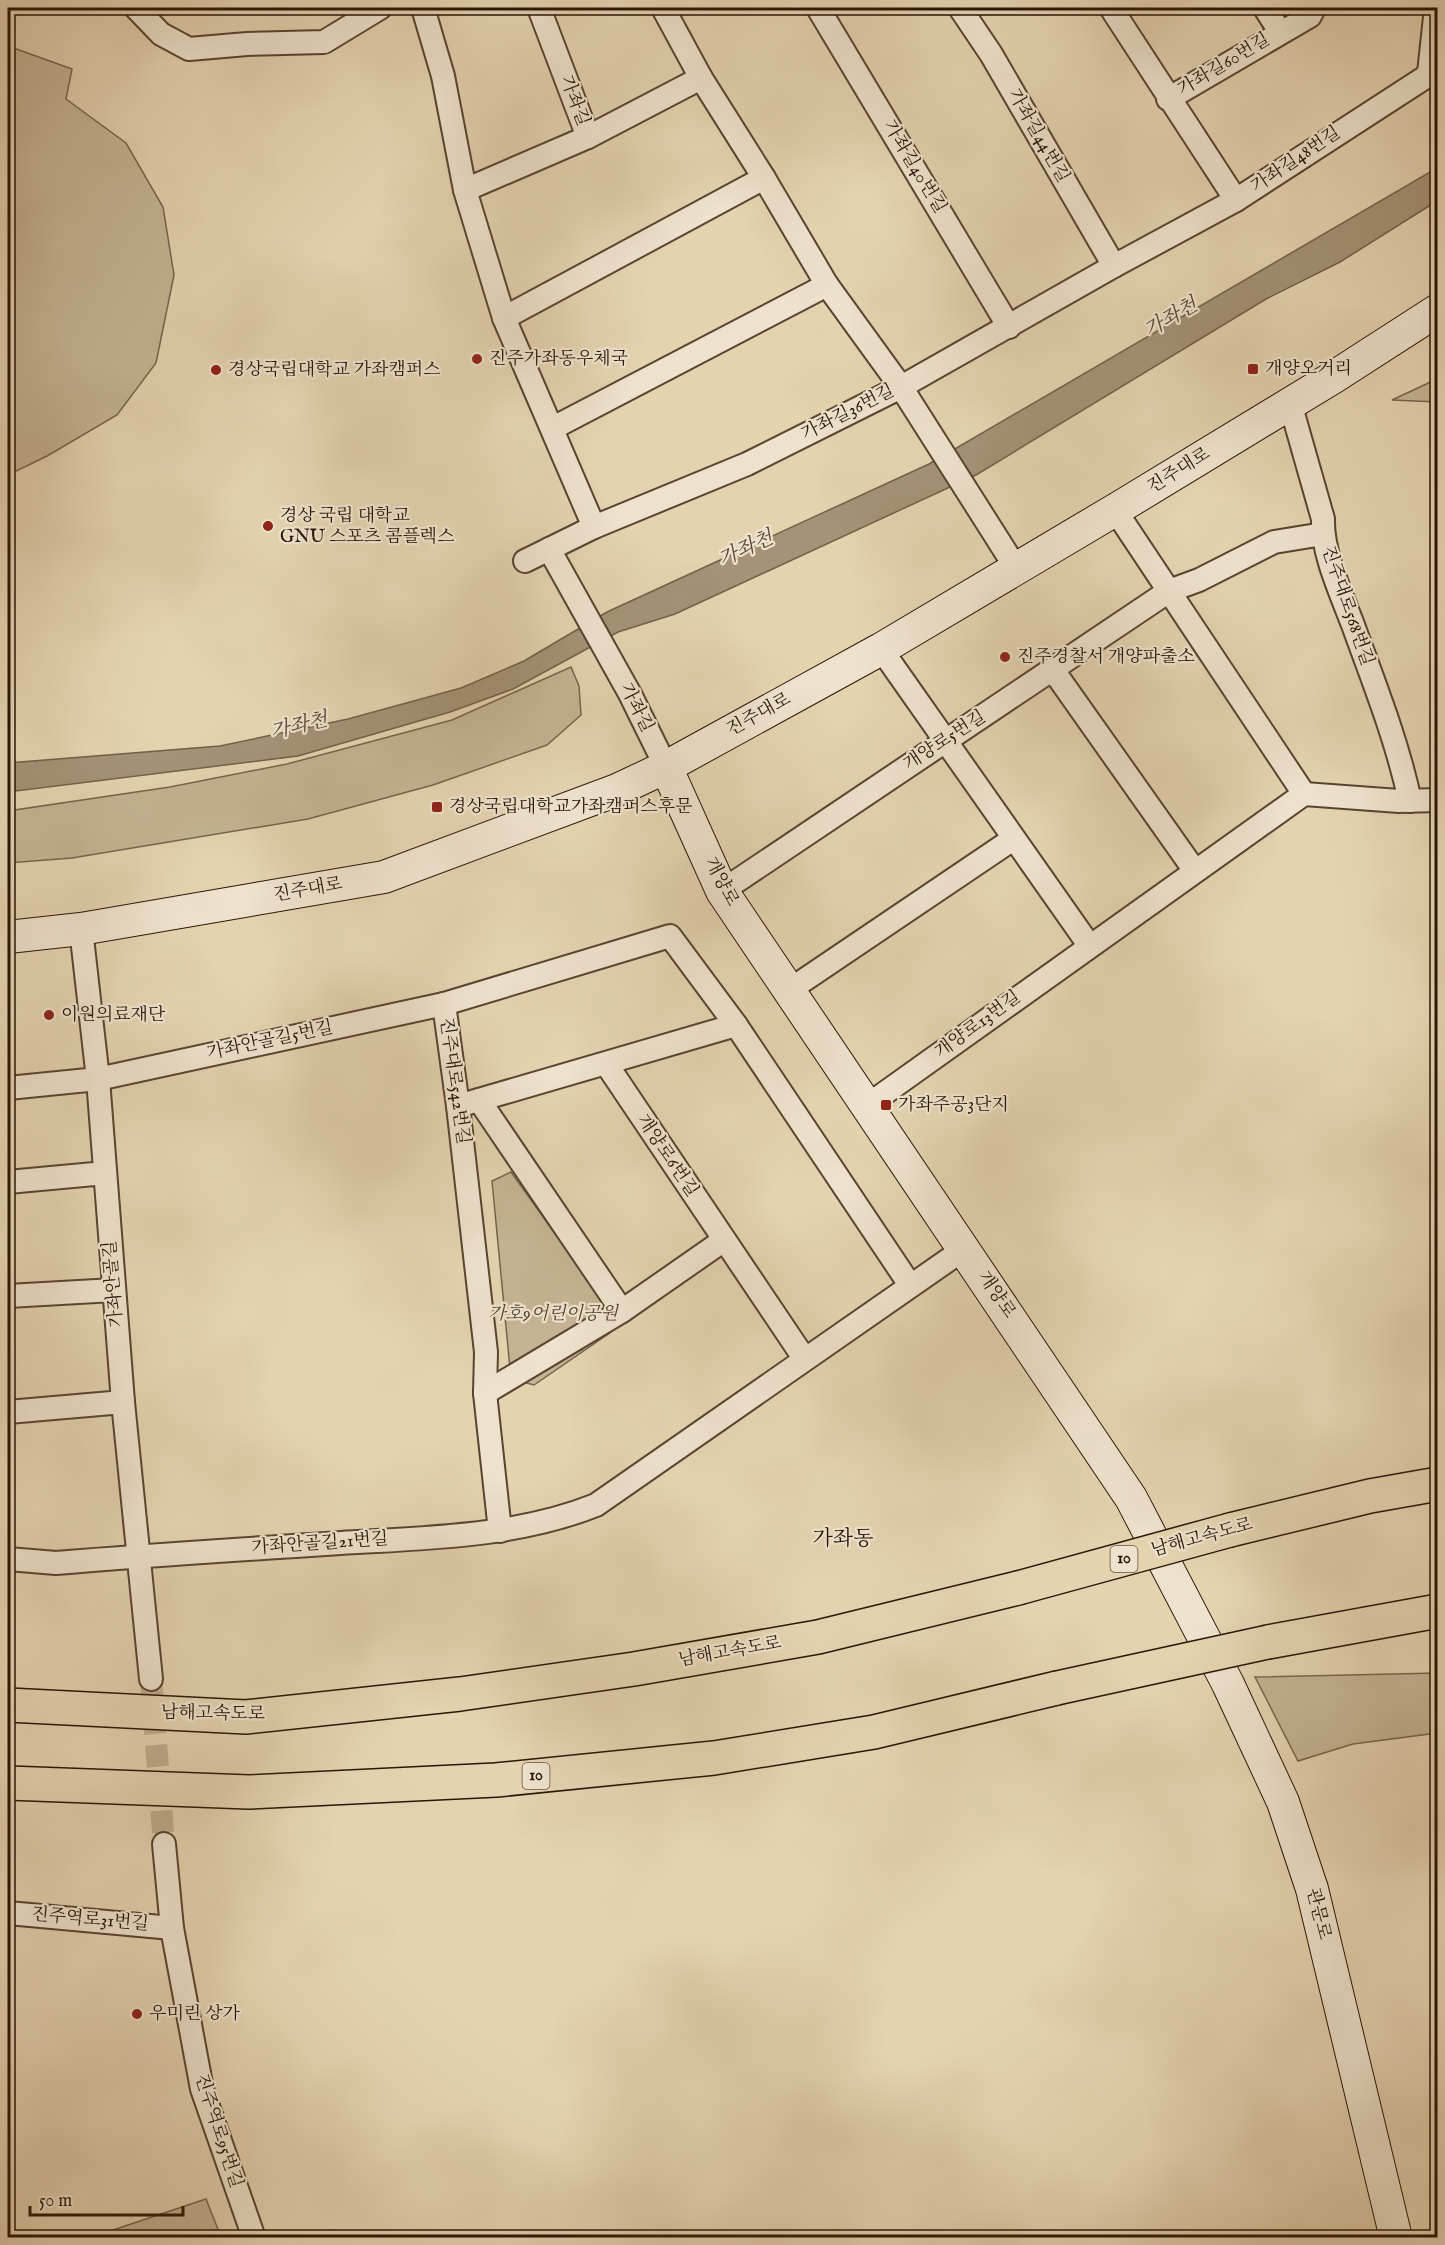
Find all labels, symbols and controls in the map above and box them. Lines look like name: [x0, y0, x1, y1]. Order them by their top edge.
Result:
street label: 가좌길60번길: [1174, 29, 1274, 101]
street label: 가좌길: [554, 73, 594, 129]
street label: 가좌길44번길: [1002, 85, 1074, 187]
street label: 가좌길40번길: [877, 116, 951, 218]
street label: 가좌길48번길: [1247, 122, 1345, 198]
water label: 가좌천: [1140, 292, 1204, 343]
place label: 진주가좌동우체국: [489, 348, 628, 371]
marker: 진주가좌동우체국: [470, 352, 484, 366]
place label: 개양오거리: [1265, 358, 1352, 381]
place label: 경상국립대학교 가좌캠퍼스: [228, 359, 441, 382]
marker: 개양오거리: [1246, 362, 1260, 376]
marker: 경상국립대학교 가좌캠퍼스: [209, 363, 223, 377]
street label: 가좌길36번길: [798, 380, 898, 446]
street label: 진주대로: [1143, 443, 1215, 499]
place label: 경상 국립 대학교 GNU 스포츠 콤플렉스: [280, 505, 455, 549]
marker: 경상 국립 대학교 GNU 스포츠 콤플렉스: [261, 519, 275, 533]
water label: 가좌천: [714, 525, 779, 573]
street label: 진주대로568번길: [1316, 543, 1378, 669]
place label: 진주경찰서 개양파출소: [1017, 646, 1195, 669]
marker: 진주경찰서 개양파출소: [998, 650, 1012, 664]
street label: 가좌길: [614, 680, 658, 736]
street label: 진주대로: [723, 688, 795, 742]
street label: 개양로5번길: [900, 706, 990, 776]
water label: 가좌천: [268, 707, 332, 745]
place label: 경상국립대학교가좌캠퍼스후문: [449, 796, 693, 819]
marker: 경상국립대학교가좌캠퍼스후문: [430, 800, 444, 814]
street label: 개양로: [699, 854, 743, 910]
street label: 진주대로: [272, 873, 344, 907]
street label: 개양로13번길: [931, 986, 1025, 1064]
place label: 이원의료재단: [61, 1004, 166, 1027]
marker: 이원의료재단: [42, 1008, 56, 1022]
street label: 가좌안골길5번길: [205, 1016, 335, 1066]
street label: 진주대로542번길: [434, 1016, 474, 1146]
place label: 가좌주공3단지: [898, 1094, 1009, 1117]
marker: 가좌주공3단지: [879, 1098, 893, 1112]
street label: 개양로6번길: [631, 1110, 703, 1202]
street label: 가좌안골길: [99, 1240, 129, 1328]
street label: 개양로: [972, 1267, 1020, 1323]
park label: 가호9어린이공원: [488, 1303, 619, 1326]
street label: 남해고속도로: [1149, 1513, 1255, 1563]
district label: 가좌동: [813, 1526, 873, 1553]
street label: 가좌안골길21번길: [251, 1528, 389, 1560]
road number: 10: [1110, 1546, 1138, 1572]
street label: 남해고속도로: [677, 1632, 783, 1672]
street label: 남해고속도로: [161, 1702, 265, 1726]
road number: 10: [522, 1763, 550, 1789]
street label: 관문로: [1301, 1886, 1335, 1942]
street label: 진주역로31번길: [30, 1903, 150, 1937]
place label: 우미린 상가: [149, 2003, 240, 2026]
marker: 우미린 상가: [130, 2007, 144, 2021]
street label: 진주역로95번길: [189, 2071, 247, 2191]
scale bar: [30, 2179, 183, 2217]
text: 50 m: [39, 2190, 72, 2213]

